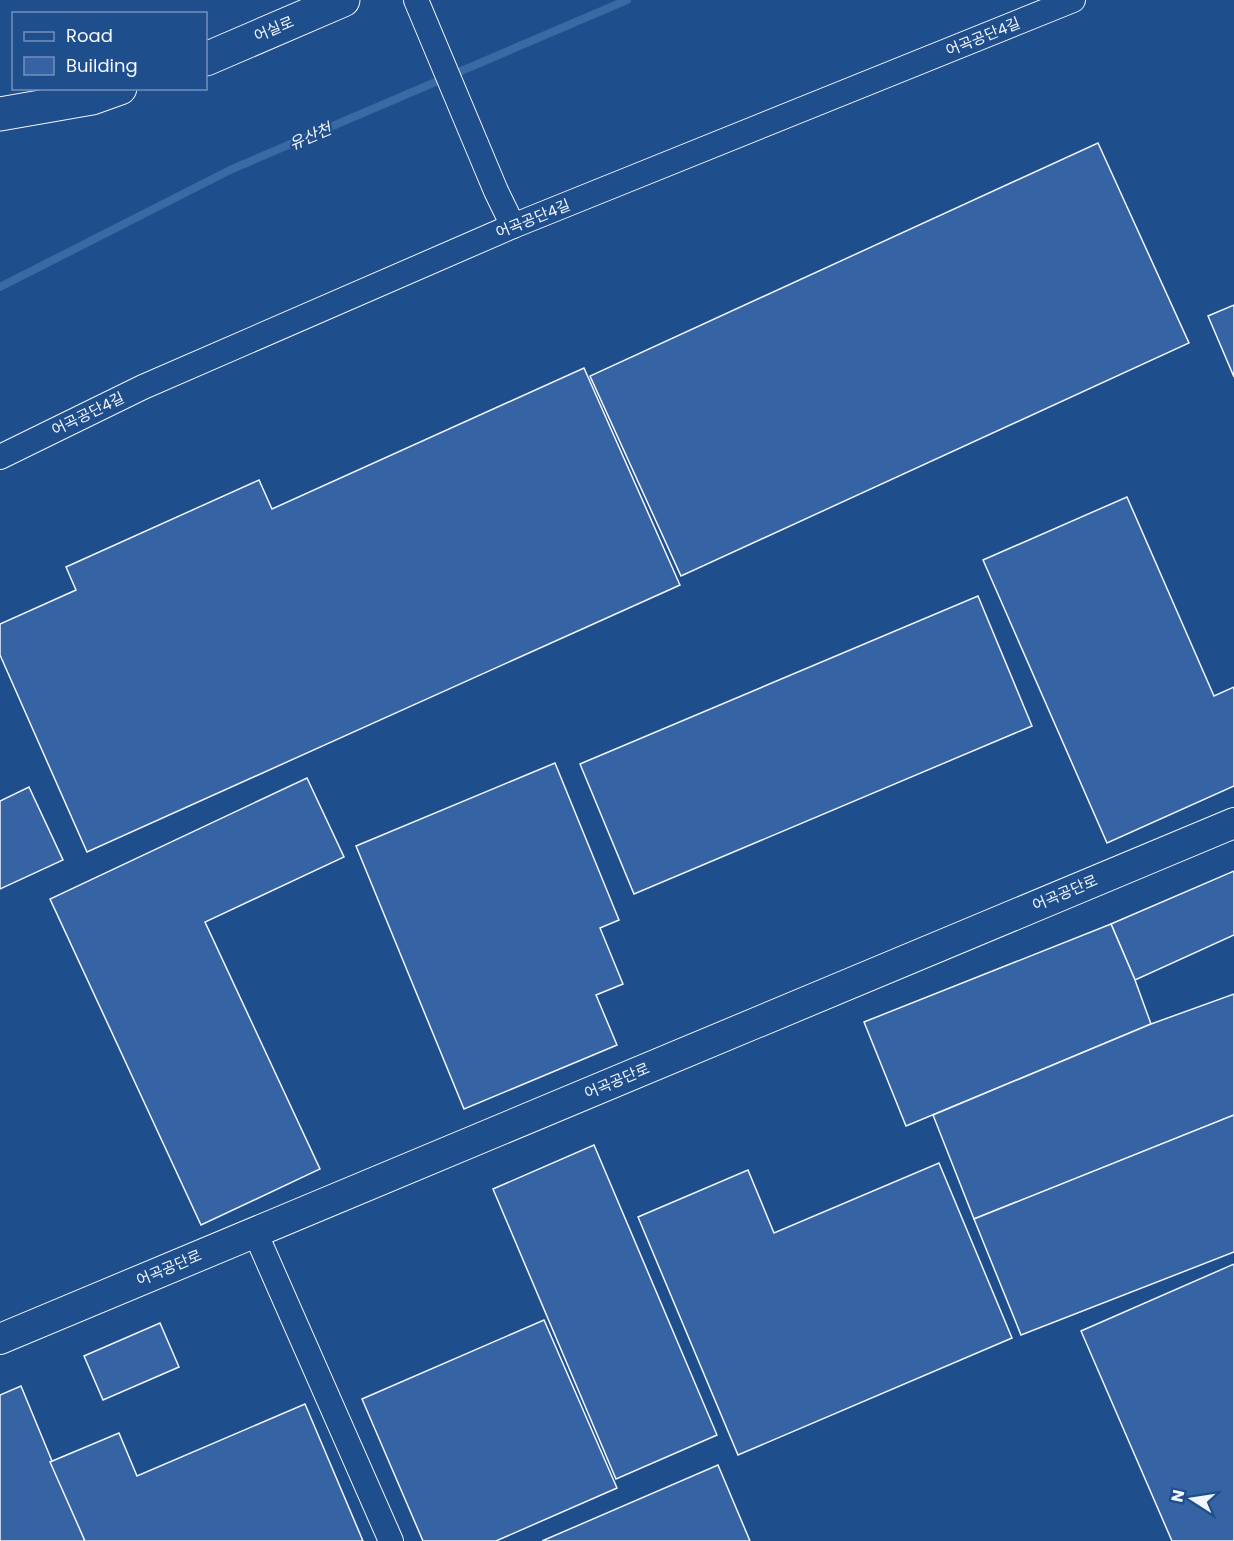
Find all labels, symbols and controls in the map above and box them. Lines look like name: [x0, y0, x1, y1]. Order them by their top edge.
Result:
street label: 어실로: [251, 11, 297, 46]
legend: [12, 12, 207, 90]
street label: 어곡공단4길: [943, 12, 1023, 61]
text: Road: [66, 23, 113, 48]
text: Building: [66, 53, 138, 78]
water label: 유산천: [285, 116, 337, 156]
street label: 어곡공단4길: [493, 194, 573, 243]
street label: 어곡공단4길: [48, 387, 128, 440]
street label: 어곡공단로: [1029, 869, 1101, 916]
street label: 어곡공단로: [581, 1057, 653, 1104]
street label: 어곡공단로: [133, 1244, 205, 1291]
north arrow: [1162, 1469, 1222, 1529]
text: N: [1165, 1488, 1190, 1504]

